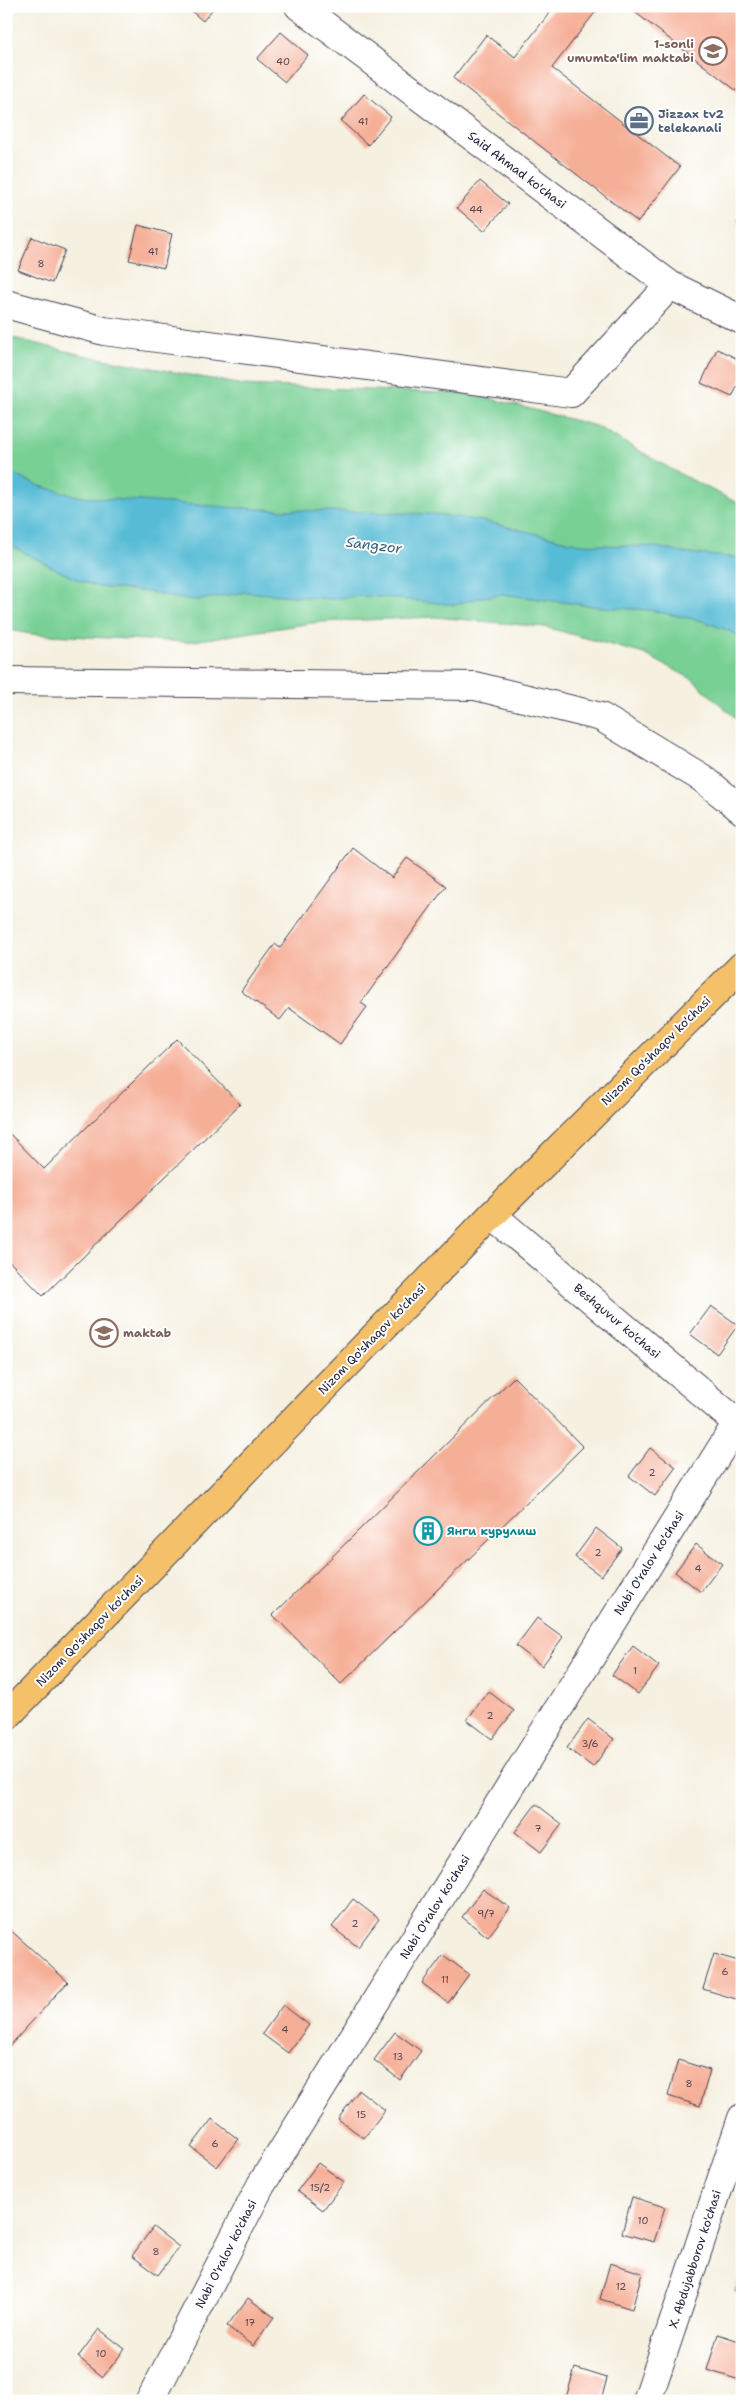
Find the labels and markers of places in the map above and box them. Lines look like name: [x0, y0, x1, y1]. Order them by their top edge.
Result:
place label: 1-sonli umumta'lim maktabi: [567, 36, 694, 66]
school or university icon: 1-sonli umumta'lim maktabi: [698, 36, 728, 66]
office icon: Jizzax tv2 telekanali: [624, 106, 654, 136]
place label: Jizzax tv2 telekanali: [658, 106, 724, 136]
school or university icon: maktab: [89, 1318, 119, 1348]
place label: maktab: [123, 1325, 171, 1341]
building icon: Янги курулиш: [413, 1516, 443, 1546]
place label: Янги курулиш: [447, 1523, 536, 1539]

